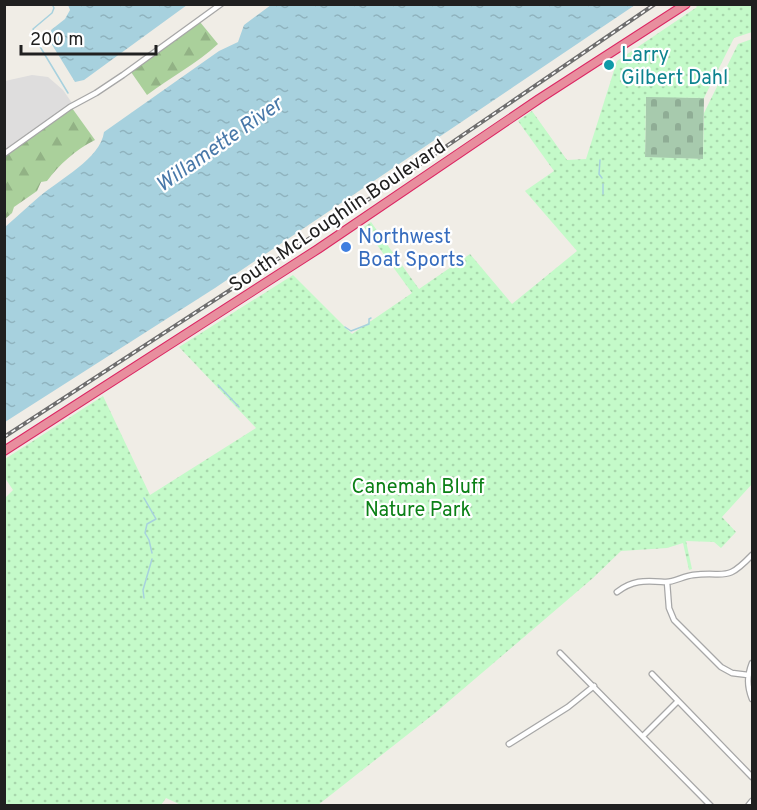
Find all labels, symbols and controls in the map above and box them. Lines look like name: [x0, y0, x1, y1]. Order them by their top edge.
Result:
scale bar: [21, 18, 156, 56]
text: 200 m: [30, 29, 83, 52]
place label: Larry Gilbert Dahl: [621, 43, 728, 92]
marker: Larry Gilbert Dahl: [602, 58, 616, 72]
water label: Willamette River: [151, 90, 290, 199]
street label: South McLoughlin Boulevard: [225, 134, 452, 299]
place label: Northwest Boat Sports: [358, 225, 465, 274]
marker: Northwest Boat Sports: [339, 240, 353, 254]
park label: Canemah Bluff Nature Park: [352, 475, 485, 524]

